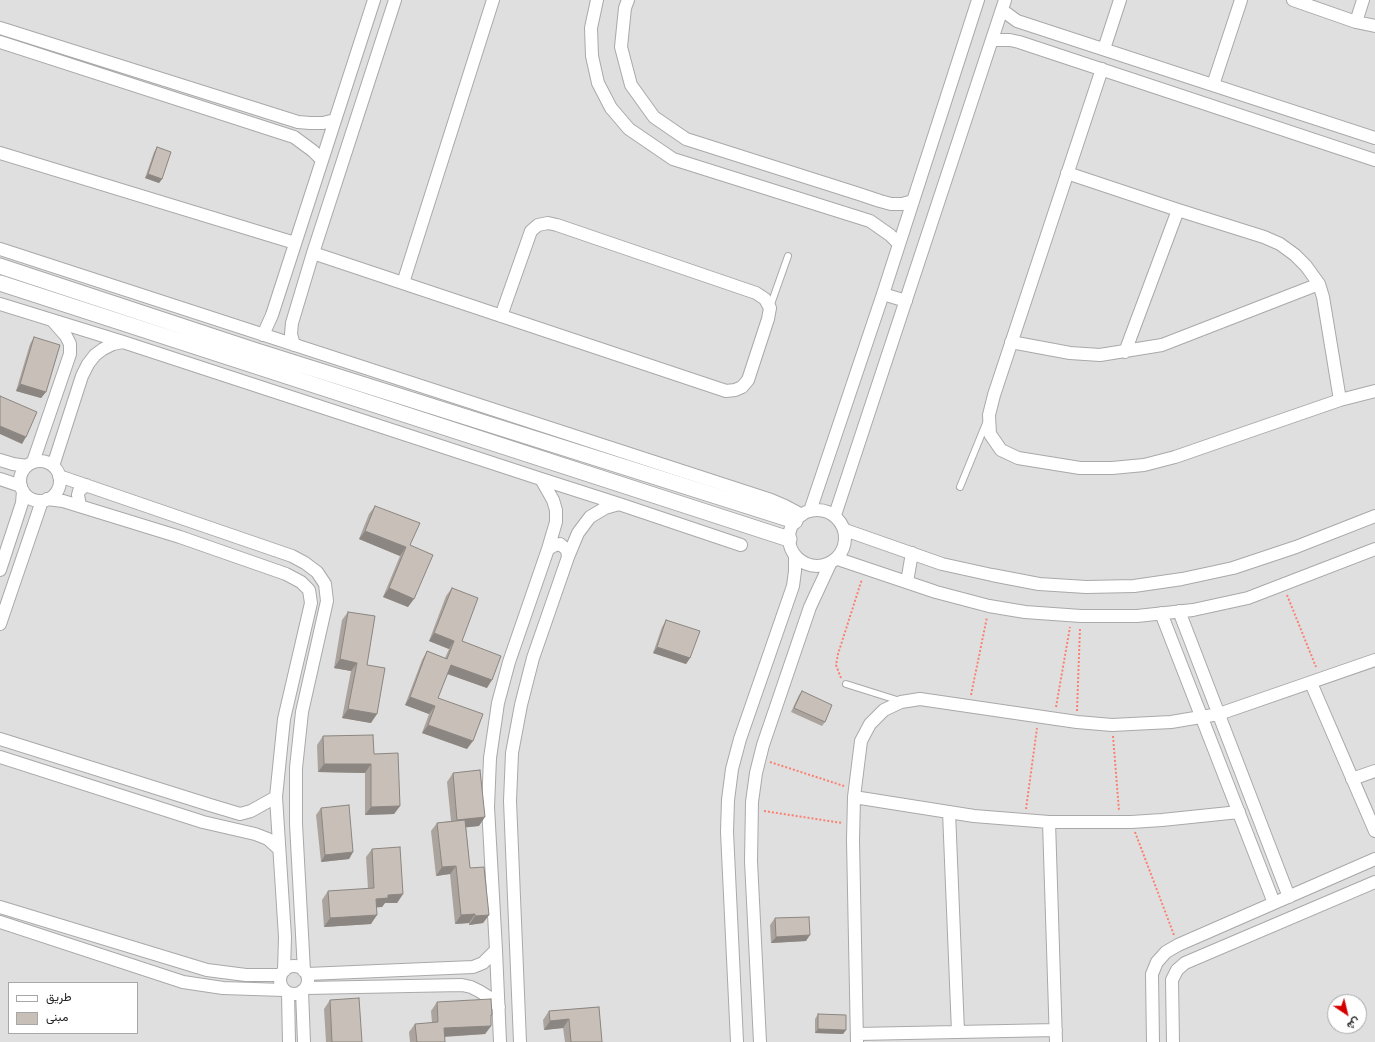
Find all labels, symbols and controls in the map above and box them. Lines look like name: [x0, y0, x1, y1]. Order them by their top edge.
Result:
legend: [8, 982, 138, 1034]
text: طريق: [46, 990, 71, 1004]
north arrow: [1327, 994, 1367, 1034]
text: مبنى: [46, 1010, 68, 1024]
text: ش: [1344, 1014, 1363, 1033]

